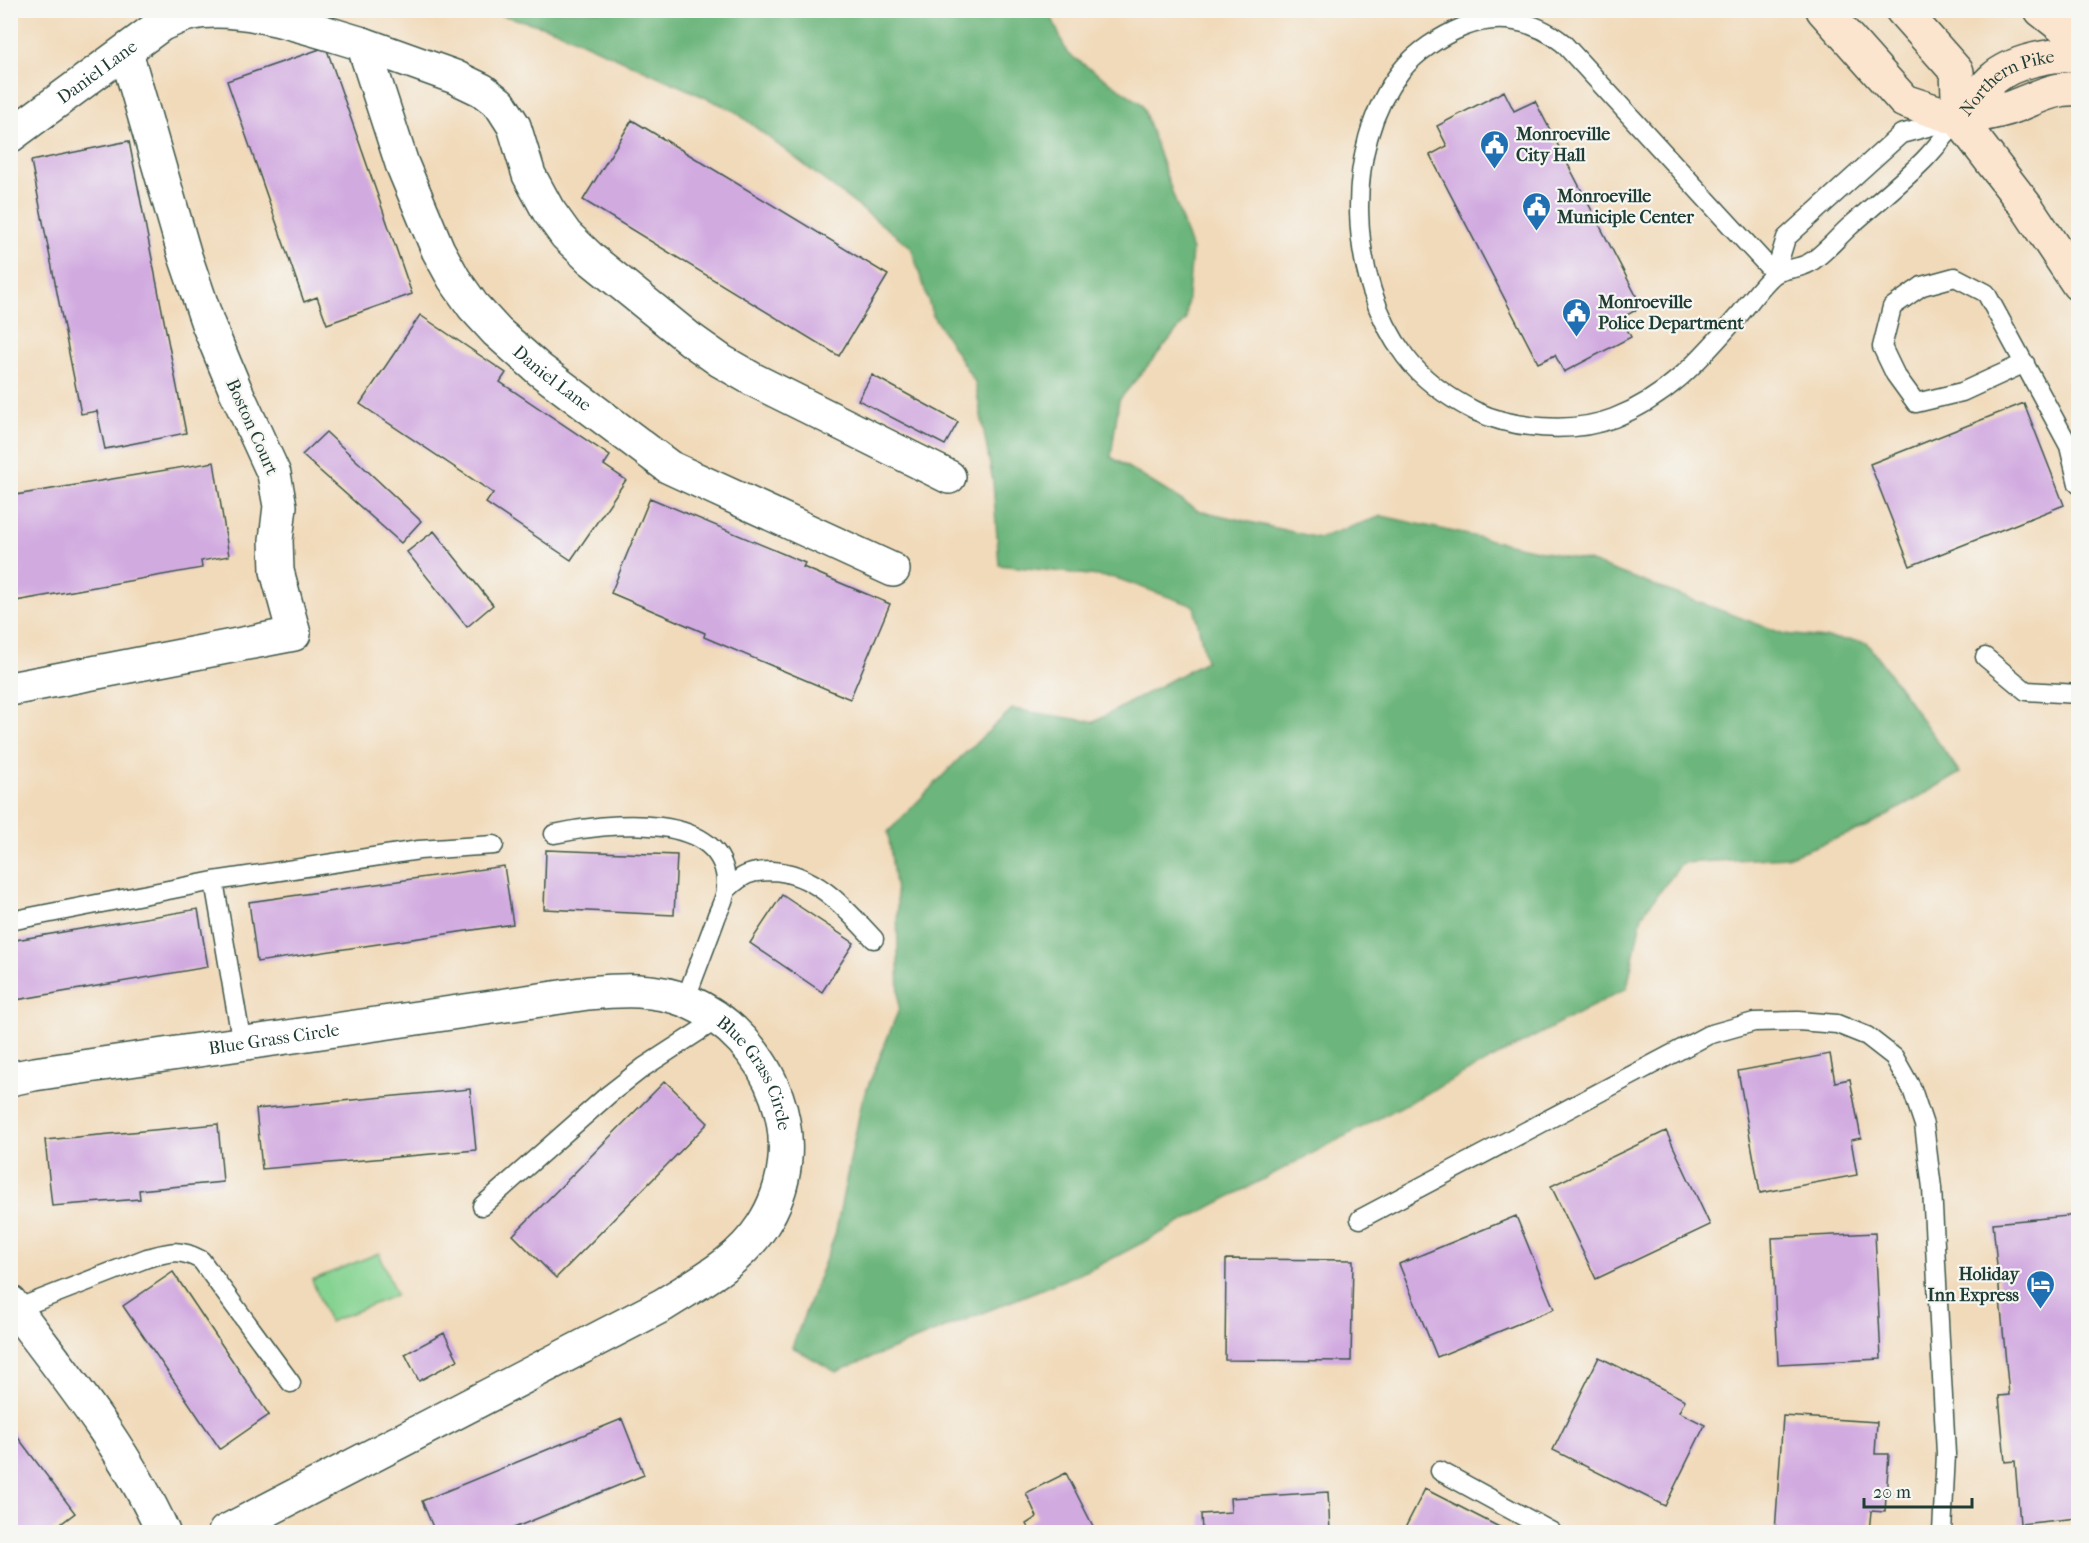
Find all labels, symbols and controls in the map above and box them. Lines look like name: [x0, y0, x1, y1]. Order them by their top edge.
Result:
street label: Daniel Lane: [53, 36, 141, 108]
street label: Northern Pike: [1955, 46, 2056, 120]
place label: Monroeville City Hall: [1515, 124, 1610, 166]
public building icon: Monroeville City Hall: [1479, 128, 1511, 170]
place label: Monroeville Municiple Center: [1556, 186, 1694, 228]
public building icon: Monroeville Municiple Center: [1520, 190, 1552, 232]
place label: Monroeville Police Department: [1597, 292, 1744, 334]
public building icon: Monroeville Police Department: [1561, 296, 1593, 338]
street label: Daniel Lane: [509, 341, 596, 416]
street label: Boston Court: [222, 376, 283, 479]
street label: Blue Grass Circle: [713, 1011, 795, 1132]
street label: Blue Grass Circle: [207, 1019, 341, 1059]
place label: Holiday Inn Express: [1927, 1264, 2020, 1306]
hotel icon: Holiday Inn Express: [2024, 1268, 2056, 1310]
scale bar: [1864, 1471, 1972, 1509]
text: 20 m: [1873, 1482, 1911, 1503]

